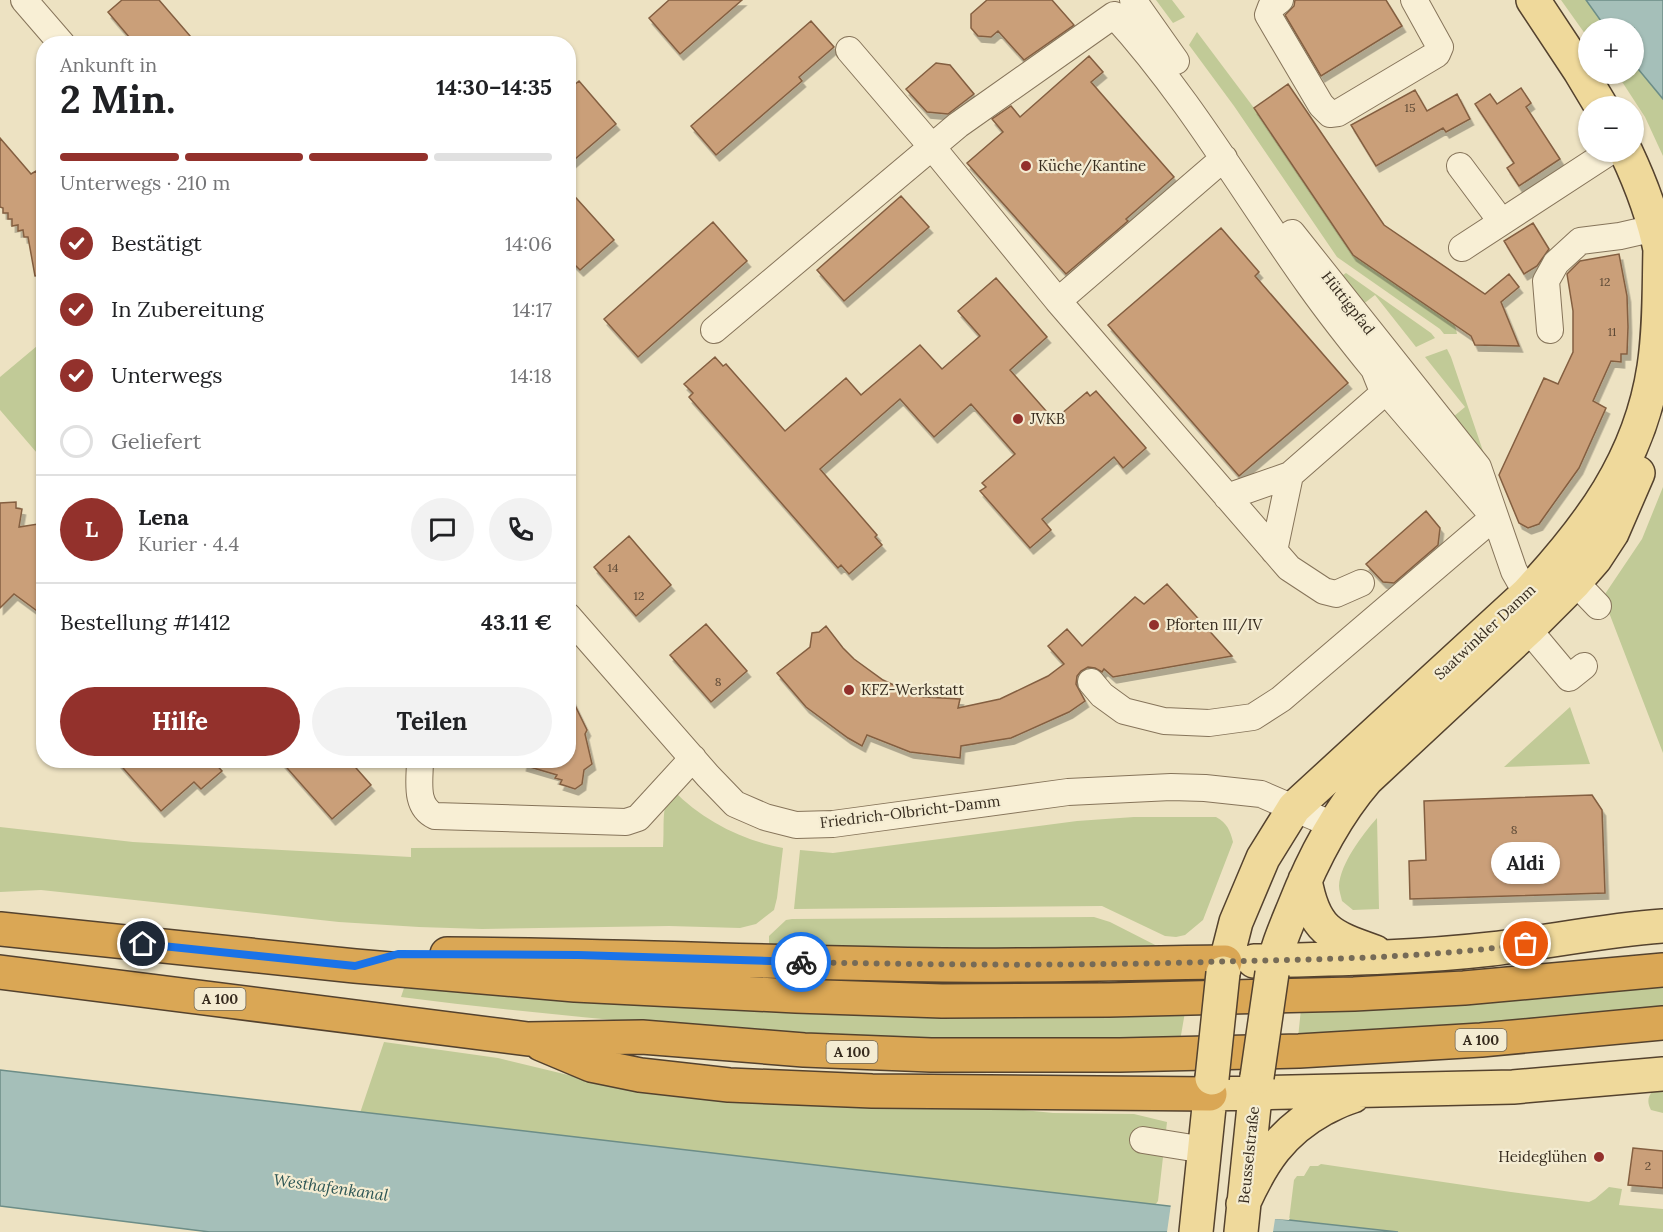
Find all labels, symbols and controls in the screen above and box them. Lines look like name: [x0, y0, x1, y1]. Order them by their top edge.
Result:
map controls: [1578, 18, 1644, 162]
button: +: [1578, 18, 1644, 84]
text: Ankunft in: [60, 52, 157, 77]
text: 14:30–14:35: [436, 73, 552, 101]
text: 2 Min.: [60, 74, 175, 124]
button: −: [1578, 96, 1644, 162]
house number: 15: [1405, 100, 1415, 115]
place label: Küche/Kantine: [1038, 156, 1146, 176]
marker: Küche/Kantine: [1019, 159, 1033, 173]
text: Unterwegs · 210 m: [60, 170, 230, 195]
icon: check: [60, 227, 93, 260]
text: Bestätigt: [111, 229, 202, 257]
text: 14:06: [505, 231, 552, 256]
street label: Hüttigpfad: [1318, 267, 1379, 338]
house number: 12: [1600, 274, 1610, 289]
icon: check: [60, 293, 93, 326]
text: In Zubereitung: [111, 295, 264, 323]
text: 14:17: [512, 297, 552, 322]
house number: 11: [1608, 324, 1616, 339]
icon: check: [60, 359, 93, 392]
text: Unterwegs: [111, 361, 222, 389]
text: 14:18: [510, 363, 552, 388]
place label: JVKB: [1029, 409, 1065, 428]
marker: JVKB: [1011, 412, 1025, 426]
text: Geliefert: [111, 427, 201, 455]
button: chat: [411, 498, 474, 561]
button: phone: [489, 498, 552, 561]
text: Lena: [138, 503, 189, 531]
text: L: [85, 515, 98, 543]
text: Kurier · 4.4: [138, 531, 239, 556]
house number: 14: [608, 560, 619, 575]
street label: Saatwinkler Damm: [1430, 580, 1539, 683]
house number: 12: [634, 588, 644, 603]
text: Bestellung #1412: [60, 608, 231, 636]
text: 43.11 €: [481, 608, 552, 636]
place label: Pforten III/IV: [1166, 615, 1264, 635]
marker: Pforten III/IV: [1147, 618, 1161, 632]
house number: 8: [715, 674, 722, 689]
place label: KFZ-Werkstatt: [861, 680, 965, 699]
marker: KFZ-Werkstatt: [842, 683, 856, 697]
button: Hilfe: [60, 687, 300, 756]
button: Teilen: [312, 687, 552, 756]
street label: Friedrich-Olbricht-Damm: [819, 791, 1001, 832]
house number: 8: [1511, 822, 1518, 837]
callout: Aldi: [1492, 842, 1561, 884]
text: Aldi: [1506, 850, 1545, 875]
pin: [117, 918, 168, 969]
pin: [1500, 918, 1551, 969]
icon: home: [126, 927, 159, 960]
icon: bag: [1509, 927, 1542, 960]
courier: [771, 932, 831, 992]
icon: bike: [785, 946, 818, 979]
road number: A 100: [194, 988, 246, 1010]
road number: A 100: [1456, 1029, 1506, 1051]
road number: A 100: [826, 1041, 878, 1063]
street label: Beusselstraße: [1234, 1105, 1263, 1205]
place label: Heideglühen: [1498, 1147, 1587, 1166]
marker: Heideglühen: [1592, 1150, 1606, 1164]
house number: 2: [1645, 1158, 1651, 1173]
water label: Westhafenkanal: [272, 1169, 390, 1205]

